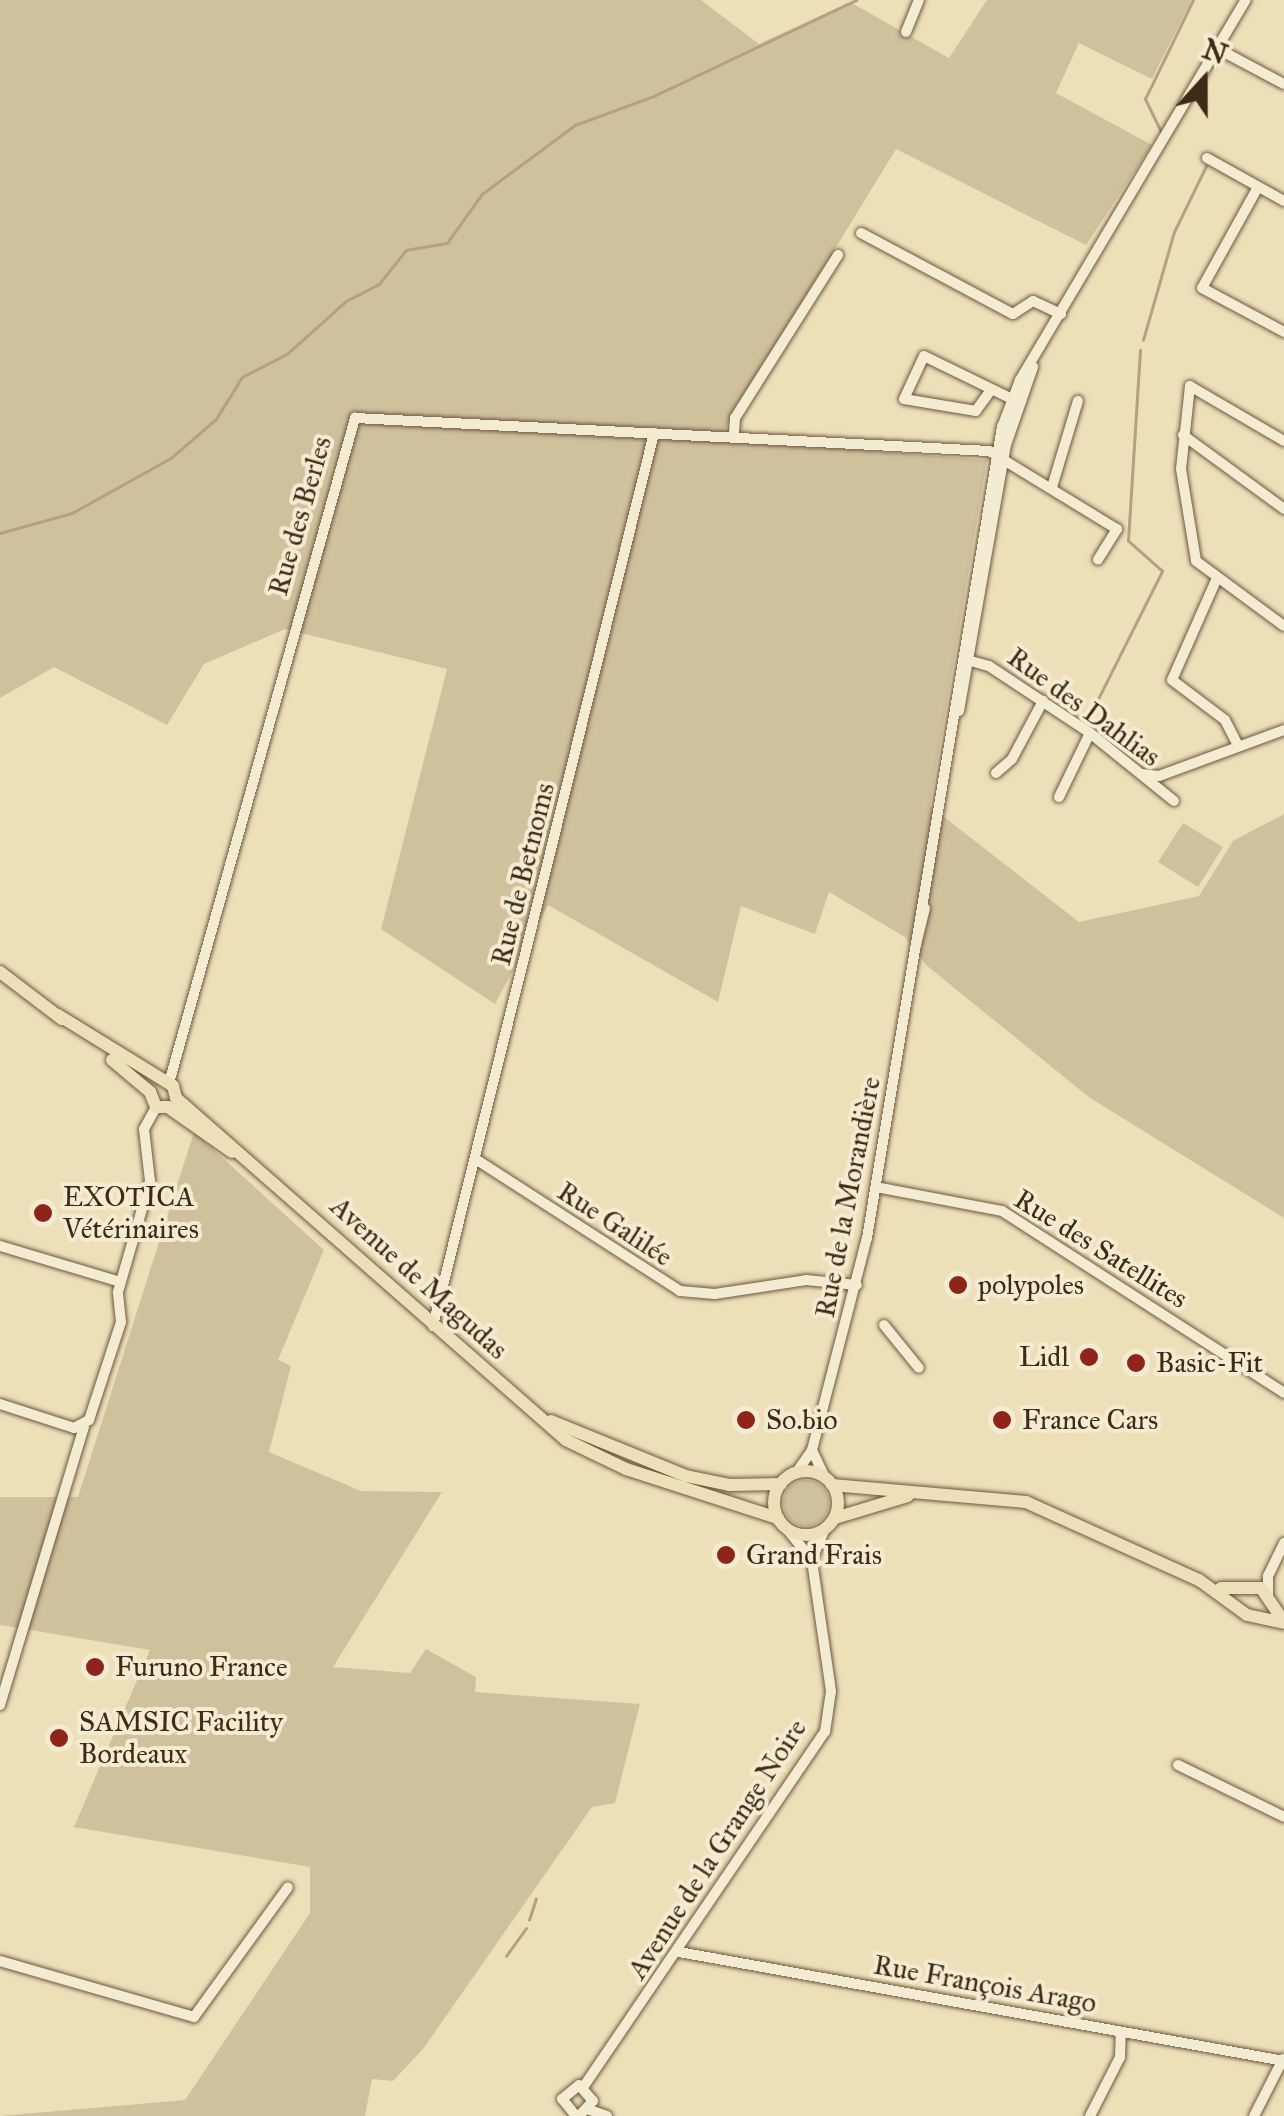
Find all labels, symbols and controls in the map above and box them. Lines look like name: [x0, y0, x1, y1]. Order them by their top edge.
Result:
north arrow: [1154, 30, 1254, 130]
text: N: [1198, 31, 1232, 72]
street label: Rue des Berles: [261, 433, 339, 599]
street label: Rue des Dahlias: [1001, 640, 1167, 774]
street label: Rue de Betnoms: [484, 779, 562, 969]
street label: Rue de la Morandière: [808, 1074, 888, 1320]
street label: Rue Galilée: [551, 1174, 679, 1274]
place label: EXOTICA Vétérinaires: [63, 1180, 199, 1246]
street label: Rue des Satellites: [1008, 1182, 1194, 1316]
street label: Avenue de Magudas: [323, 1190, 515, 1366]
marker: EXOTICA Vétérinaires: [32, 1202, 54, 1224]
place label: polypoles: [978, 1268, 1084, 1302]
marker: polypoles: [947, 1274, 969, 1296]
place label: Lidl: [1019, 1340, 1069, 1374]
marker: Lidl: [1078, 1346, 1100, 1368]
place label: Basic-Fit: [1156, 1346, 1263, 1380]
marker: Basic-Fit: [1125, 1352, 1147, 1374]
place label: So.bio: [766, 1403, 838, 1437]
place label: France Cars: [1022, 1403, 1158, 1437]
marker: So.bio: [735, 1409, 757, 1431]
marker: France Cars: [991, 1409, 1013, 1431]
place label: Grand Frais: [746, 1538, 882, 1572]
marker: Grand Frais: [715, 1544, 737, 1566]
place label: Furuno France: [115, 1650, 288, 1684]
marker: Furuno France: [84, 1656, 106, 1678]
place label: SAMSIC Facility Bordeaux: [79, 1705, 283, 1771]
street label: Avenue de la Grange Noire: [620, 1713, 814, 1985]
marker: SAMSIC Facility Bordeaux: [48, 1727, 70, 1749]
street label: Rue François Arago: [871, 1948, 1099, 2020]

